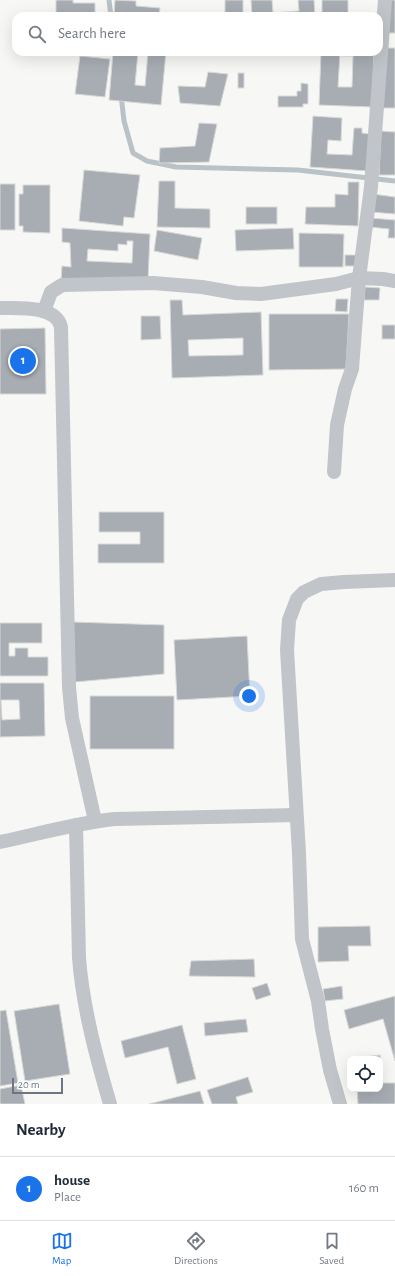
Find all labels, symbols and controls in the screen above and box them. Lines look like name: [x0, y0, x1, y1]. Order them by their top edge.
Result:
search box: [12, 12, 383, 56]
icon: search: [26, 23, 48, 45]
text: Search here: [58, 26, 126, 41]
pin: 1: [10, 346, 36, 376]
your location: [239, 686, 259, 706]
map controls: [347, 1056, 383, 1092]
button: locate: [347, 1056, 383, 1092]
scale bar: [12, 1076, 63, 1095]
text: 20 m: [18, 1079, 39, 1090]
text: Nearby: [16, 1121, 66, 1138]
text: house: [54, 1173, 90, 1188]
text: 1: [27, 1182, 31, 1195]
text: 160 m: [349, 1182, 379, 1195]
text: Place: [54, 1191, 81, 1204]
tab: Map: [51, 1230, 73, 1267]
tab: Directions: [174, 1230, 218, 1267]
tab: Saved: [319, 1230, 344, 1267]

